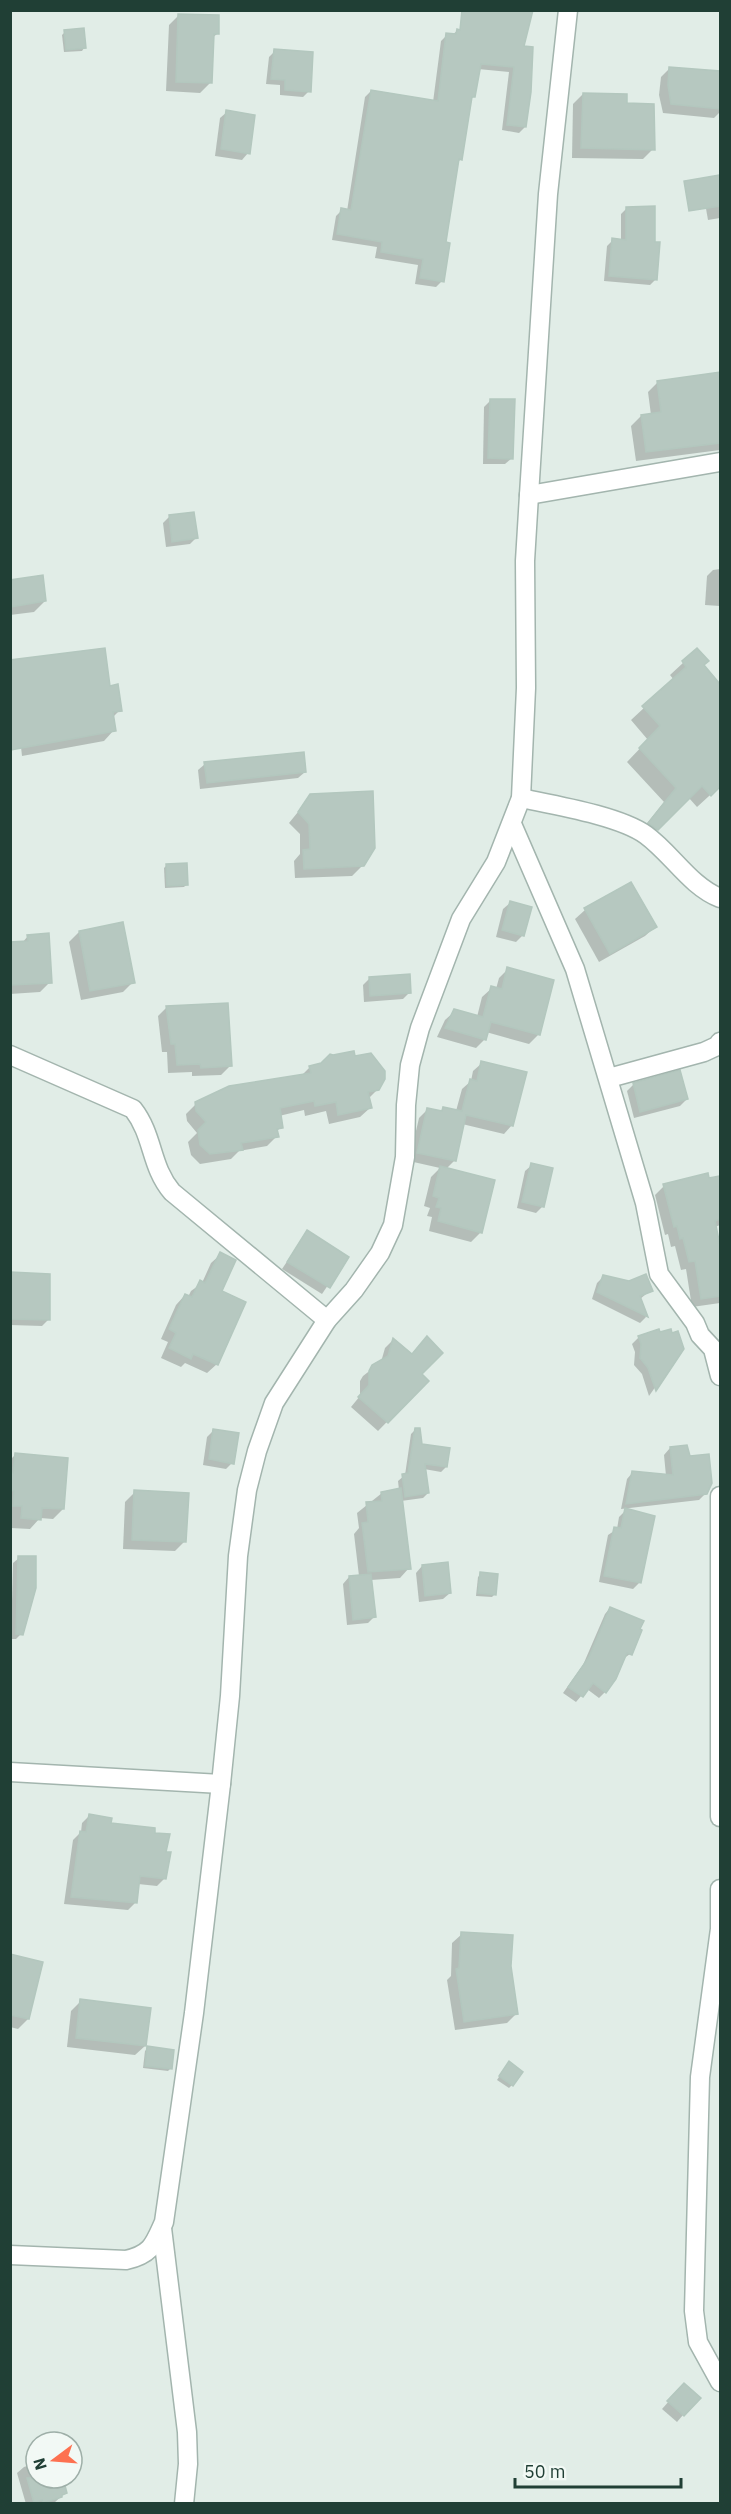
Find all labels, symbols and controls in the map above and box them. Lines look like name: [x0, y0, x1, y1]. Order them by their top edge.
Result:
north arrow: [24, 2430, 84, 2490]
scale bar: [515, 2451, 682, 2489]
text: N: [28, 2456, 51, 2472]
text: 50 m: [524, 2460, 566, 2483]

